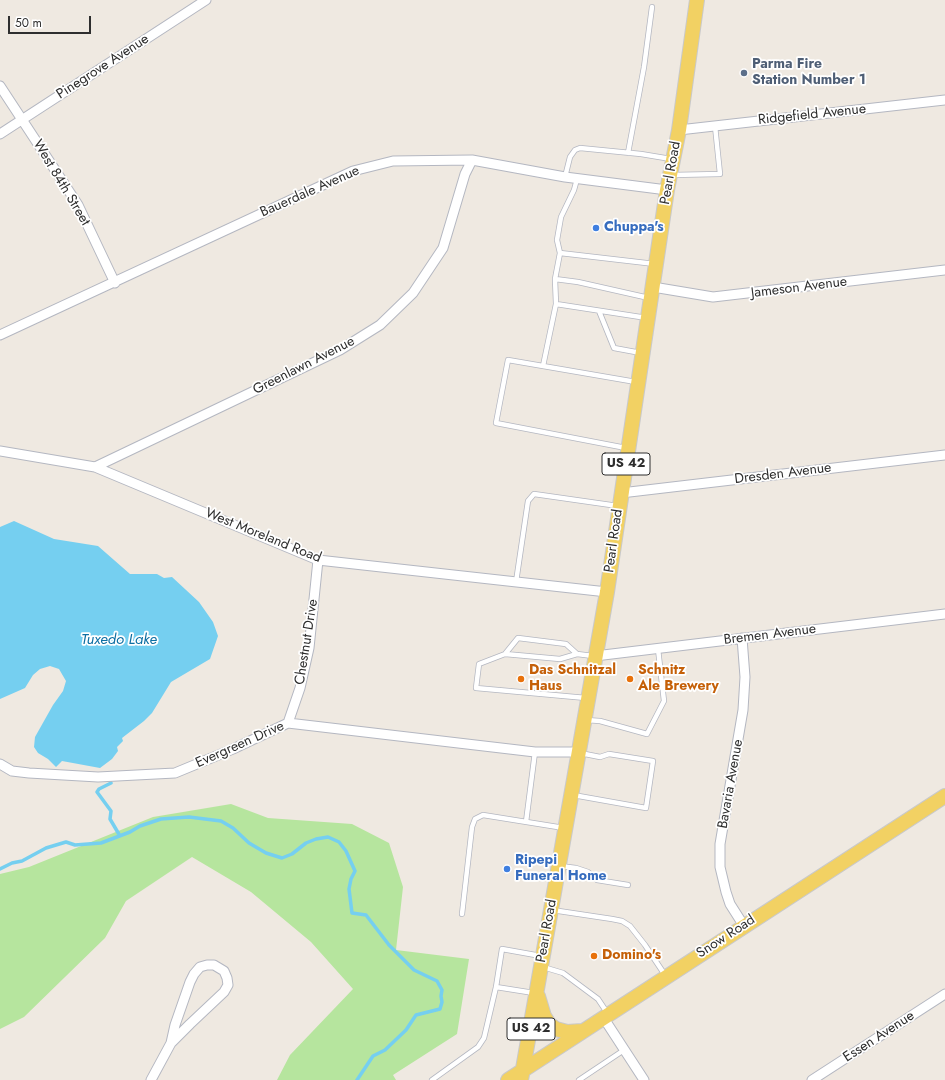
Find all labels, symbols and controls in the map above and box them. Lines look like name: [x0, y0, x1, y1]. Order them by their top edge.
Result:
scale bar: [10, 8, 93, 34]
text: 50 m: [15, 14, 42, 32]
street label: Pinegrove Avenue: [54, 31, 152, 103]
place label: Parma Fire Station Number 1: [752, 57, 866, 90]
marker: Parma Fire Station Number 1: [739, 68, 749, 78]
street label: Ridgefield Avenue: [757, 101, 867, 129]
street label: West 84th Street: [29, 137, 93, 229]
street label: Pearl Road: [657, 140, 685, 206]
street label: Bauerdale Avenue: [258, 163, 362, 221]
place label: Chuppa's: [604, 220, 664, 236]
marker: Chuppa's: [591, 223, 601, 233]
street label: Jameson Avenue: [750, 274, 848, 302]
street label: Greenlawn Avenue: [250, 333, 358, 399]
road number: US 42: [602, 453, 650, 475]
street label: Dresden Avenue: [734, 460, 832, 488]
street label: West Moreland Road: [203, 505, 323, 567]
street label: Pearl Road: [601, 508, 627, 574]
street label: Chestnut Drive: [292, 598, 322, 686]
street label: Bremen Avenue: [723, 621, 817, 649]
water label: Tuxedo Lake: [81, 631, 157, 649]
place label: Das Schnitzal Haus: [529, 663, 616, 696]
place label: Schnitz Ale Brewery: [638, 663, 719, 696]
marker: Das Schnitzal Haus: [516, 674, 526, 684]
marker: Schnitz Ale Brewery: [625, 674, 635, 684]
street label: Evergreen Drive: [193, 718, 287, 772]
street label: Bavaria Avenue: [715, 738, 747, 830]
place label: Ripepi Funeral Home: [515, 853, 607, 886]
marker: Ripepi Funeral Home: [502, 864, 512, 874]
street label: Pearl Road: [533, 898, 561, 964]
street label: Snow Road: [694, 912, 758, 962]
place label: Domino's: [602, 948, 661, 964]
marker: Domino's: [589, 951, 599, 961]
street label: Essen Avenue: [840, 1008, 918, 1066]
road number: US 42: [507, 1018, 555, 1040]

